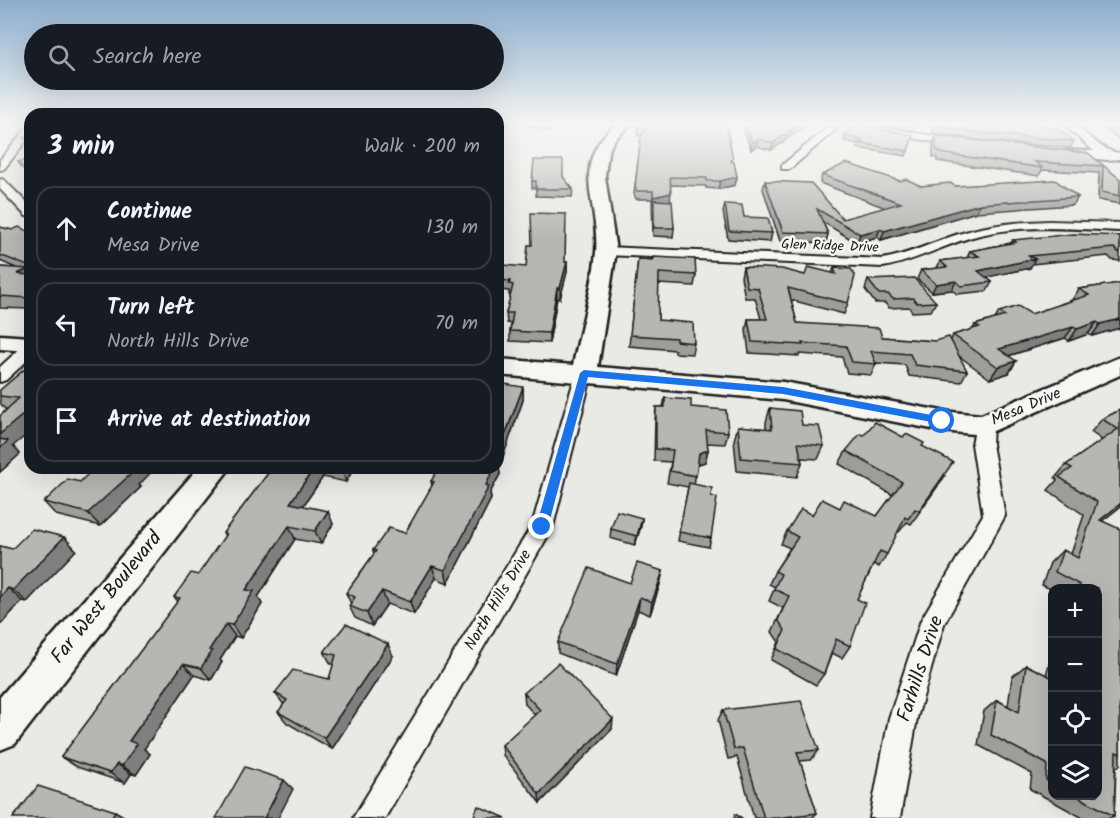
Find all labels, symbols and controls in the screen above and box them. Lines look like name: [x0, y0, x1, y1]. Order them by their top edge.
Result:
search box: [24, 24, 504, 90]
text: Search here: [93, 40, 201, 75]
icon: search: [45, 41, 78, 74]
text: 3 min: [48, 126, 115, 168]
text: Walk · 200 m: [364, 131, 480, 163]
text: Continue: [107, 195, 192, 230]
icon: ahead: [50, 212, 83, 245]
text: 130 m: [426, 212, 478, 244]
text: Mesa Drive: [107, 230, 199, 262]
street label: Glen Ridge Drive: [781, 233, 880, 259]
text: Turn left: [107, 291, 194, 326]
icon: left: [50, 308, 83, 341]
text: 70 m: [435, 308, 478, 340]
text: North Hills Drive: [107, 326, 249, 358]
street label: Mesa Drive: [987, 381, 1065, 433]
text: Arrive at destination: [107, 403, 310, 438]
icon: arrive: [50, 404, 83, 437]
route start: [928, 407, 954, 433]
route end: [528, 513, 554, 539]
street label: Far West Boulevard: [43, 524, 171, 671]
street label: North Hills Drive: [458, 545, 538, 655]
map controls: [1048, 584, 1102, 800]
button: +: [1048, 584, 1102, 638]
street label: Farhills Drive: [889, 612, 953, 726]
button: −: [1048, 638, 1102, 692]
button: locate: [1048, 692, 1102, 746]
button: layers: [1048, 746, 1102, 800]

